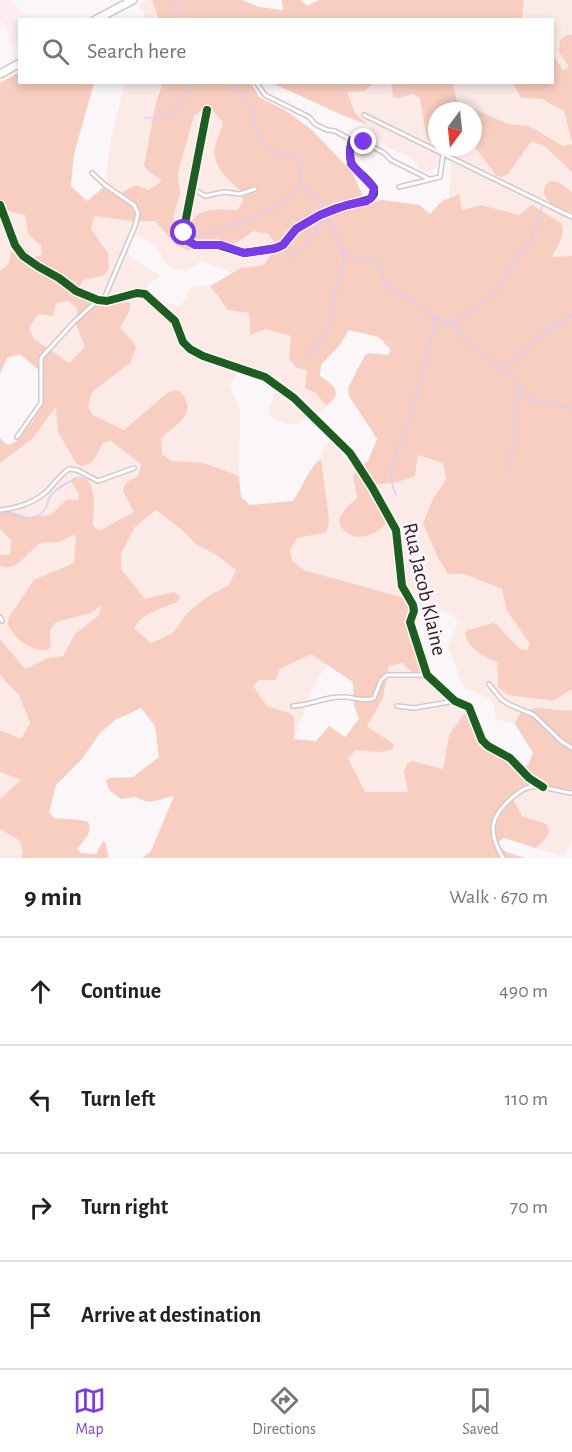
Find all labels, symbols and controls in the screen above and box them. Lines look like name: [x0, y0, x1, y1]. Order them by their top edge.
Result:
search box: [18, 18, 554, 84]
icon: search: [39, 35, 72, 68]
text: Search here: [87, 40, 186, 62]
north arrow: [428, 102, 482, 156]
route end: [350, 128, 376, 154]
route start: [170, 219, 196, 245]
street label: Rua Jacob Klaine: [399, 521, 450, 657]
text: 9 min: [24, 884, 82, 910]
text: Walk · 670 m: [449, 887, 548, 907]
icon: ahead: [24, 975, 57, 1008]
text: Continue: [81, 980, 161, 1002]
text: 490 m: [499, 981, 548, 1001]
icon: left: [24, 1083, 57, 1116]
text: Turn left: [81, 1088, 155, 1110]
text: 110 m: [504, 1089, 548, 1109]
icon: right: [24, 1191, 57, 1224]
text: Turn right: [81, 1196, 168, 1218]
text: 70 m: [510, 1197, 548, 1217]
icon: arrive: [24, 1299, 57, 1332]
text: Arrive at destination: [81, 1304, 261, 1326]
tab: Map: [73, 1384, 106, 1439]
tab: Directions: [252, 1384, 316, 1439]
tab: Saved: [462, 1384, 499, 1439]

